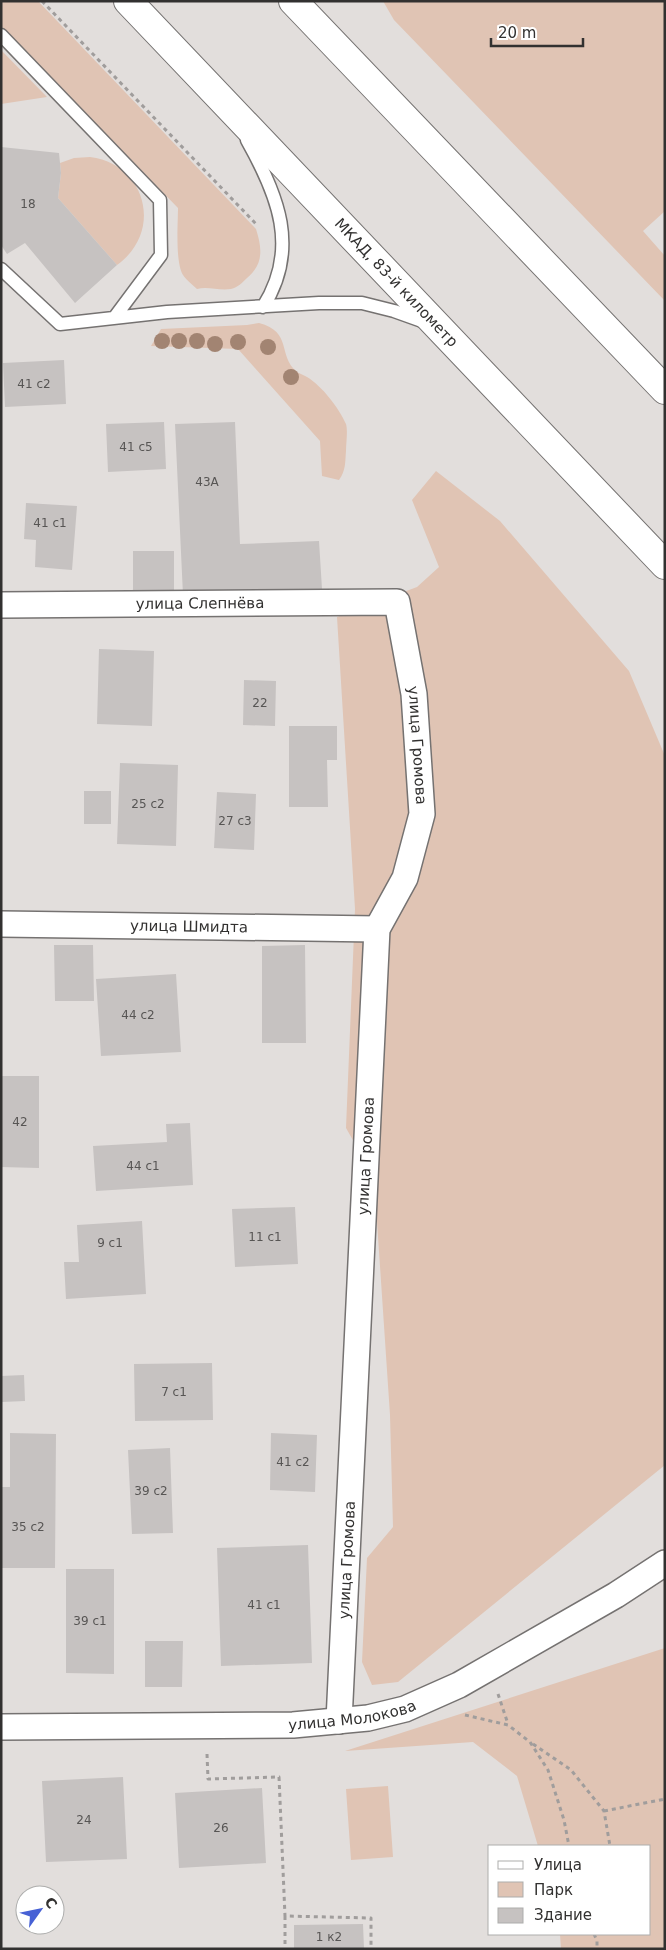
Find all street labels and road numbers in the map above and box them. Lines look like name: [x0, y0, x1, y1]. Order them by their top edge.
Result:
street label: МКАД, 83-й километр: [331, 215, 462, 351]
street label: улица Слепнёва: [136, 594, 264, 613]
street label: улица Громова: [404, 684, 430, 805]
street label: улица Шмидта: [130, 917, 248, 936]
street label: улица Громова: [354, 1096, 378, 1216]
street label: улица Громова: [335, 1500, 359, 1620]
street label: улица Молокова: [288, 1696, 419, 1734]

